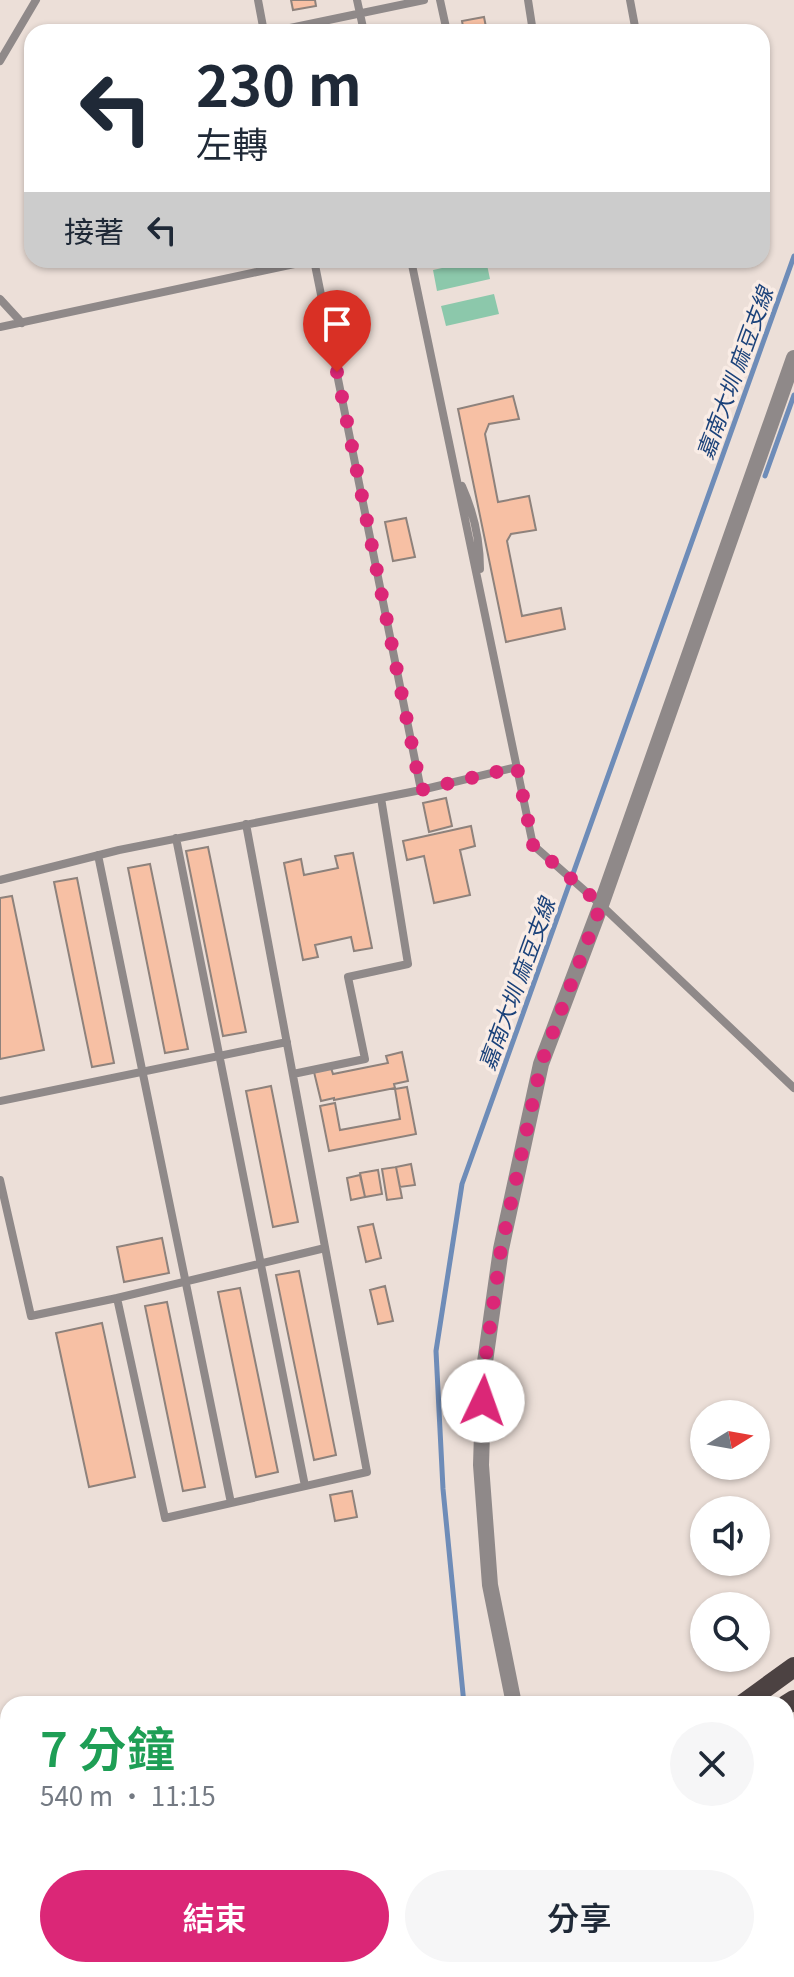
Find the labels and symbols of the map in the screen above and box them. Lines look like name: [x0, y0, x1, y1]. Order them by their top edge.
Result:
water label: 嘉南大圳 麻豆支線: [687, 279, 780, 463]
pin: [303, 290, 371, 372]
water label: 嘉南大圳 麻豆支線: [469, 890, 562, 1074]
position arrow: [441, 1359, 525, 1443]
north arrow: [690, 1400, 770, 1480]

